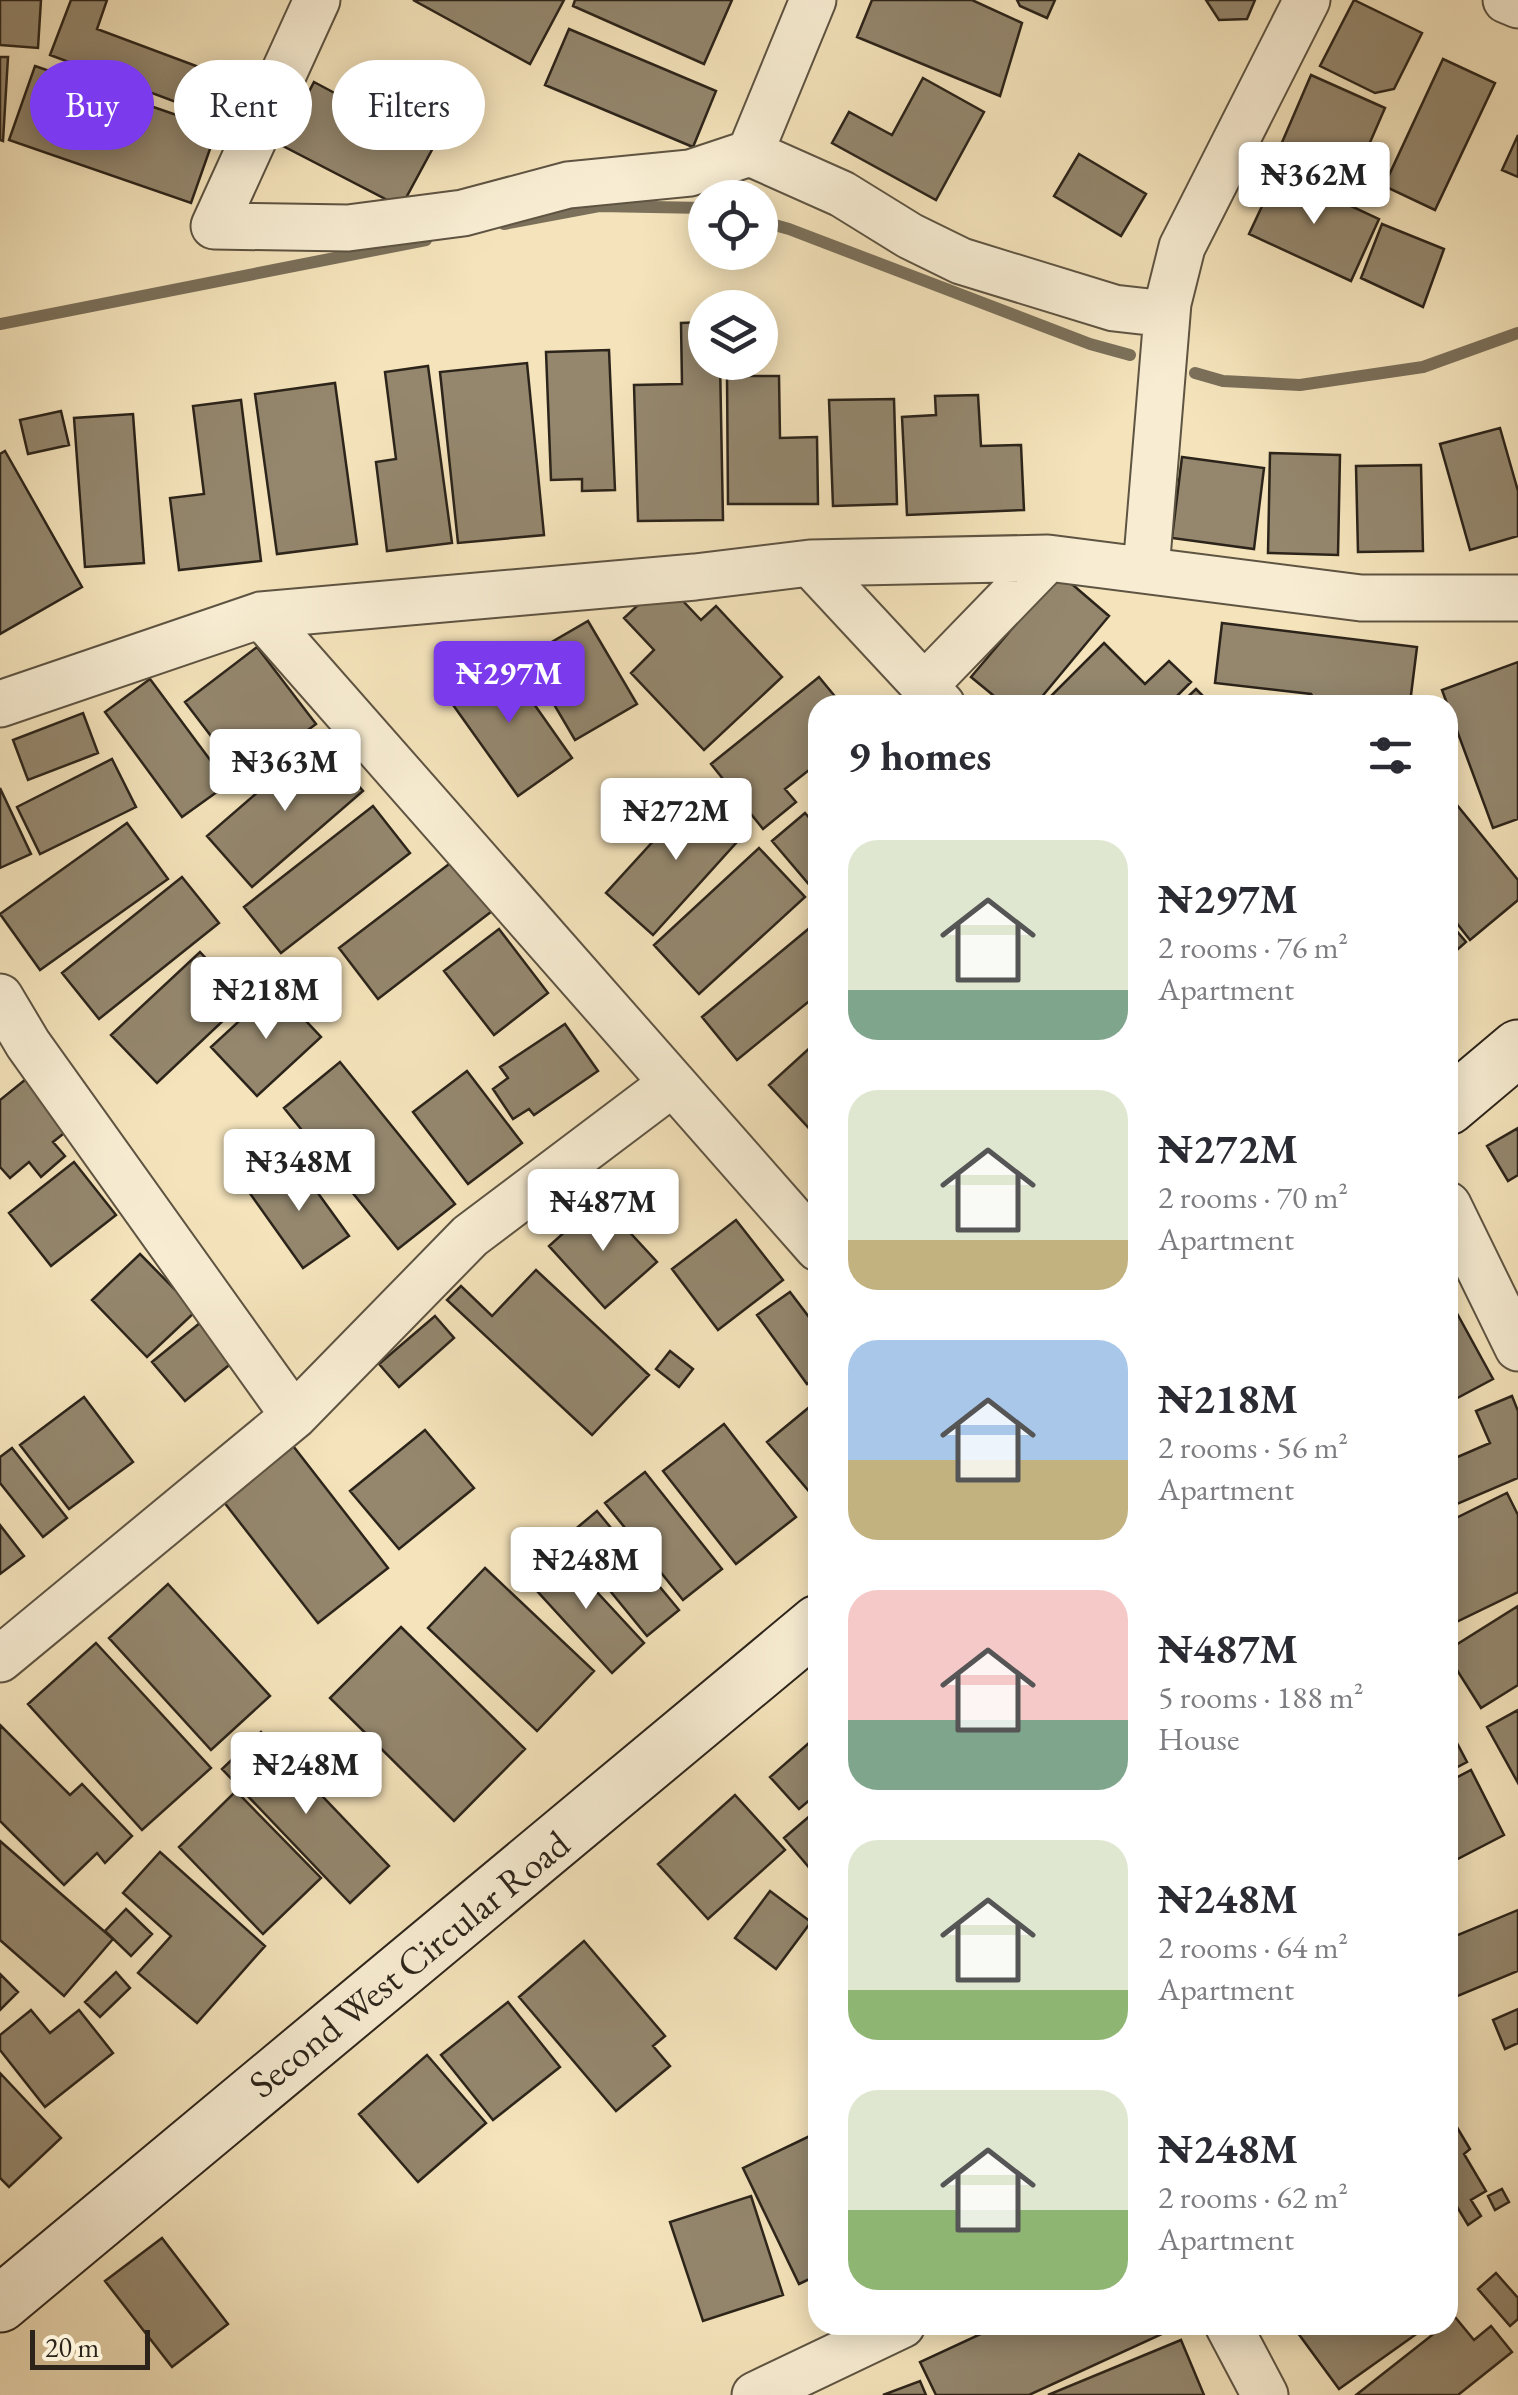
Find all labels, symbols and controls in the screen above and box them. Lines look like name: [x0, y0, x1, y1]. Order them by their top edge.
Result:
chip: Buy: [30, 60, 154, 150]
chip: Rent: [174, 60, 312, 150]
chip: Filters: [332, 60, 485, 150]
pin: ₦362M: [1244, 142, 1384, 227]
text: ₦362M: [1261, 153, 1367, 195]
map controls: [688, 180, 778, 380]
button: locate: [688, 180, 778, 270]
button: layers: [688, 290, 778, 380]
pin: ₦297M: [439, 641, 579, 726]
text: ₦297M: [456, 652, 562, 694]
text: 9 homes: [848, 728, 991, 783]
icon: filters: [1363, 728, 1418, 783]
pin: ₦363M: [215, 729, 355, 814]
text: ₦363M: [232, 740, 338, 782]
pin: ₦272M: [606, 778, 746, 863]
text: ₦272M: [623, 789, 729, 831]
text: ₦297M: [1158, 871, 1298, 926]
icon: home: [928, 880, 1048, 1000]
text: 2 rooms · 76 m²: [1158, 926, 1348, 968]
pin: ₦218M: [196, 957, 336, 1042]
text: ₦218M: [213, 968, 319, 1010]
text: Apartment: [1158, 968, 1294, 1010]
text: ₦272M: [1158, 1121, 1298, 1176]
pin: ₦348M: [229, 1129, 369, 1214]
icon: home: [928, 1130, 1048, 1250]
text: ₦348M: [246, 1140, 352, 1182]
pin: ₦487M: [533, 1169, 673, 1254]
text: 2 rooms · 70 m²: [1158, 1176, 1348, 1218]
text: ₦487M: [550, 1180, 656, 1222]
text: Apartment: [1158, 1218, 1294, 1260]
text: ₦218M: [1158, 1371, 1298, 1426]
icon: home: [928, 1380, 1048, 1500]
text: 2 rooms · 56 m²: [1158, 1426, 1348, 1468]
text: Apartment: [1158, 1468, 1294, 1510]
pin: ₦248M: [516, 1527, 656, 1612]
text: ₦248M: [533, 1538, 639, 1580]
text: ₦487M: [1158, 1621, 1298, 1676]
icon: home: [928, 1630, 1048, 1750]
text: 5 rooms · 188 m²: [1158, 1676, 1364, 1718]
text: House: [1158, 1718, 1239, 1760]
pin: ₦248M: [236, 1732, 376, 1817]
text: ₦248M: [253, 1743, 359, 1785]
street label: Second West Circular Road: [238, 1819, 580, 2108]
text: ₦248M: [1158, 1871, 1298, 1926]
icon: home: [928, 1880, 1048, 2000]
text: 2 rooms · 64 m²: [1158, 1926, 1348, 1968]
text: Apartment: [1158, 1968, 1294, 2010]
text: ₦248M: [1158, 2121, 1298, 2176]
icon: home: [928, 2130, 1048, 2250]
text: 2 rooms · 62 m²: [1158, 2176, 1348, 2218]
text: Apartment: [1158, 2218, 1294, 2260]
scale bar: [30, 2325, 150, 2370]
text: 20 m: [45, 2329, 99, 2365]

